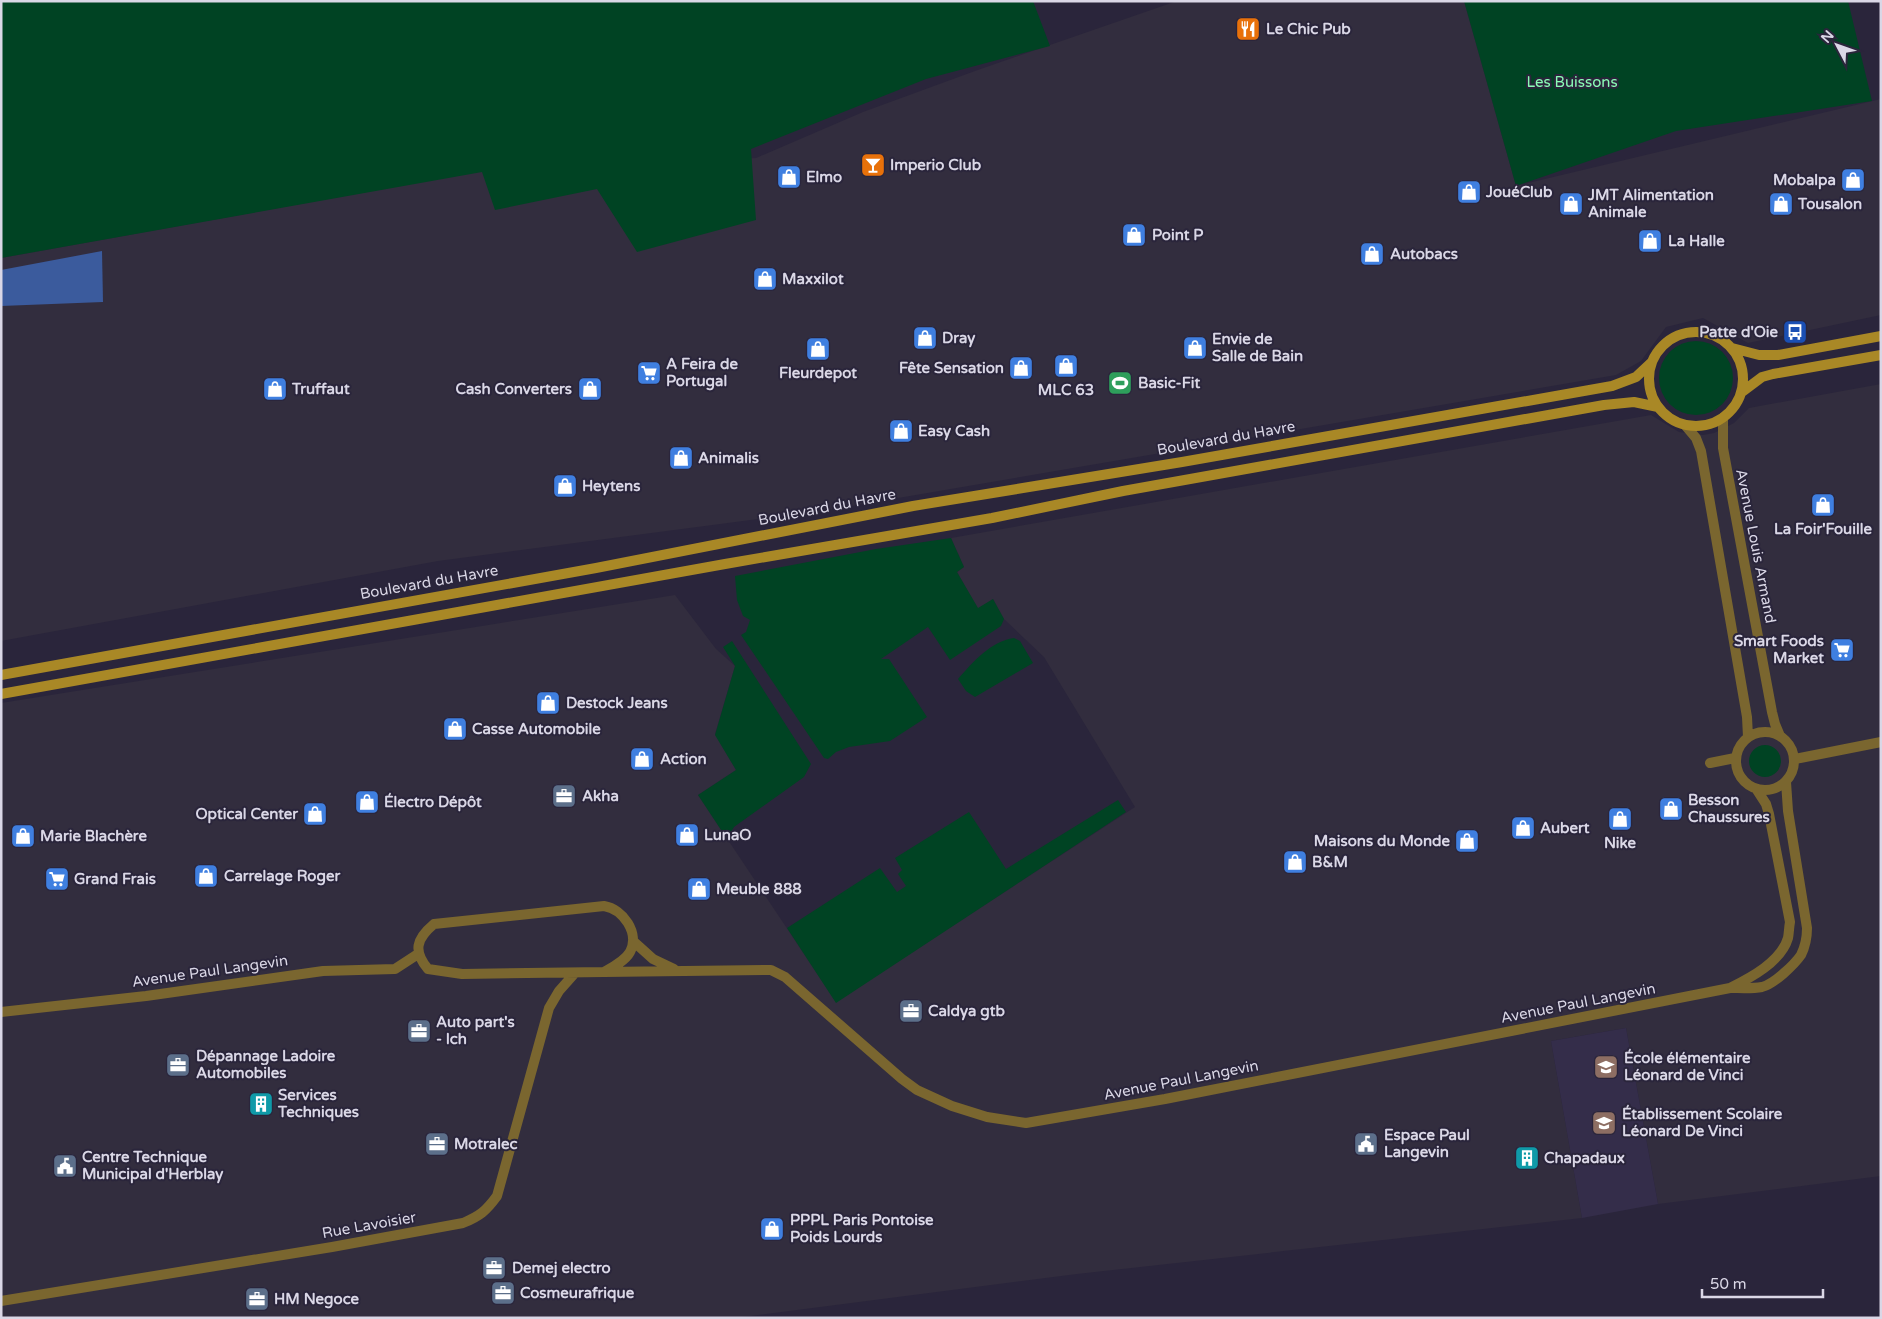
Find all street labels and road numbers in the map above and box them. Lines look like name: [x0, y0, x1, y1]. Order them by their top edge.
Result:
street label: Boulevard du Havre: [1156, 417, 1296, 459]
street label: Avenue Louis Armand: [1732, 467, 1780, 625]
street label: Boulevard du Havre: [757, 485, 897, 529]
street label: Boulevard du Havre: [359, 561, 499, 603]
street label: Avenue Paul Langevin: [131, 951, 289, 991]
street label: Avenue Paul Langevin: [1499, 979, 1657, 1027]
street label: Avenue Paul Langevin: [1102, 1056, 1260, 1104]
street label: Rue Lavoisier: [321, 1208, 418, 1242]

